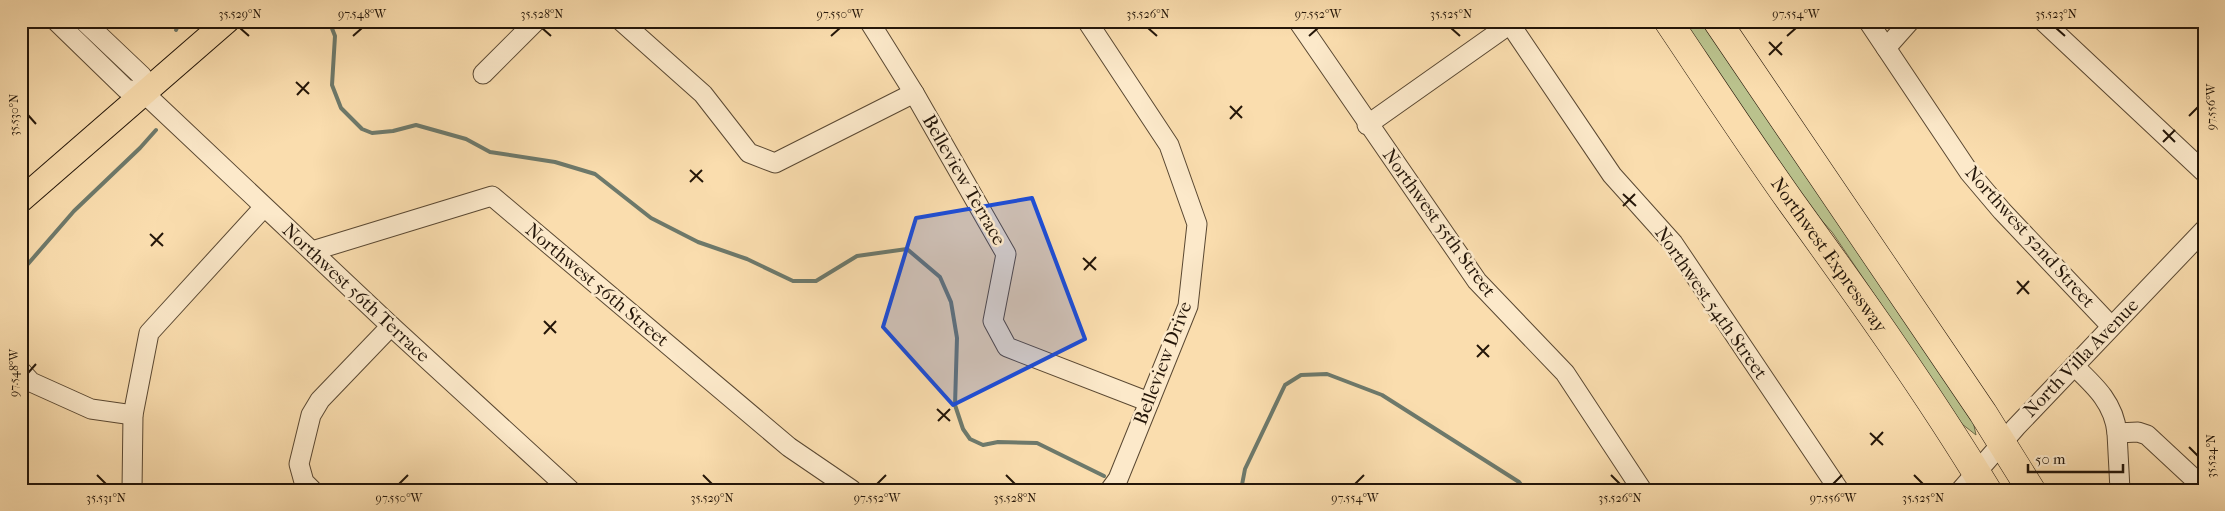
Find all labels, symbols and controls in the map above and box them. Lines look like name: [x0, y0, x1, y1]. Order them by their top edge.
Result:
text: 35.529°N: [218, 7, 262, 21]
text: 97.548°W: [338, 7, 387, 21]
text: 35.528°N: [521, 7, 563, 21]
text: 97.550°W: [817, 7, 865, 21]
text: 35.526°N: [1126, 7, 1170, 21]
text: 97.552°W: [1295, 7, 1342, 21]
text: 35.525°N: [1430, 7, 1472, 21]
text: 97.554°W: [1772, 7, 1821, 21]
text: 35.523°N: [2035, 7, 2077, 21]
text: 97.556°W: [2204, 82, 2218, 130]
text: 35.530°N: [7, 94, 21, 136]
street label: Belleview Terrace: [918, 111, 1010, 249]
street label: Northwest 55th Street: [1378, 145, 1500, 302]
street label: Northwest 52nd Street: [1960, 162, 2100, 313]
street label: Northwest Expressway: [1766, 173, 1892, 338]
street label: Northwest 56th Terrace: [278, 219, 434, 367]
street label: Northwest 56th Street: [521, 219, 673, 351]
street label: Northwest 54th Street: [1650, 223, 1772, 384]
street label: North Villa Avenue: [2019, 294, 2143, 422]
street label: Belleview Drive: [1129, 298, 1197, 428]
text: 97.548°W: [7, 348, 21, 397]
text: 35.524°N: [2204, 434, 2218, 478]
scale bar: [2028, 441, 2122, 473]
text: 50 m: [2035, 450, 2066, 468]
text: 35.531°N: [86, 491, 126, 505]
text: 97.550°W: [376, 491, 424, 505]
text: 35.529°N: [690, 491, 734, 505]
text: 97.552°W: [854, 491, 901, 505]
text: 35.528°N: [994, 491, 1036, 505]
text: 97.554°W: [1331, 491, 1380, 505]
text: 35.526°N: [1598, 491, 1642, 505]
text: 97.556°W: [1810, 491, 1858, 505]
text: 35.525°N: [1902, 491, 1944, 505]

